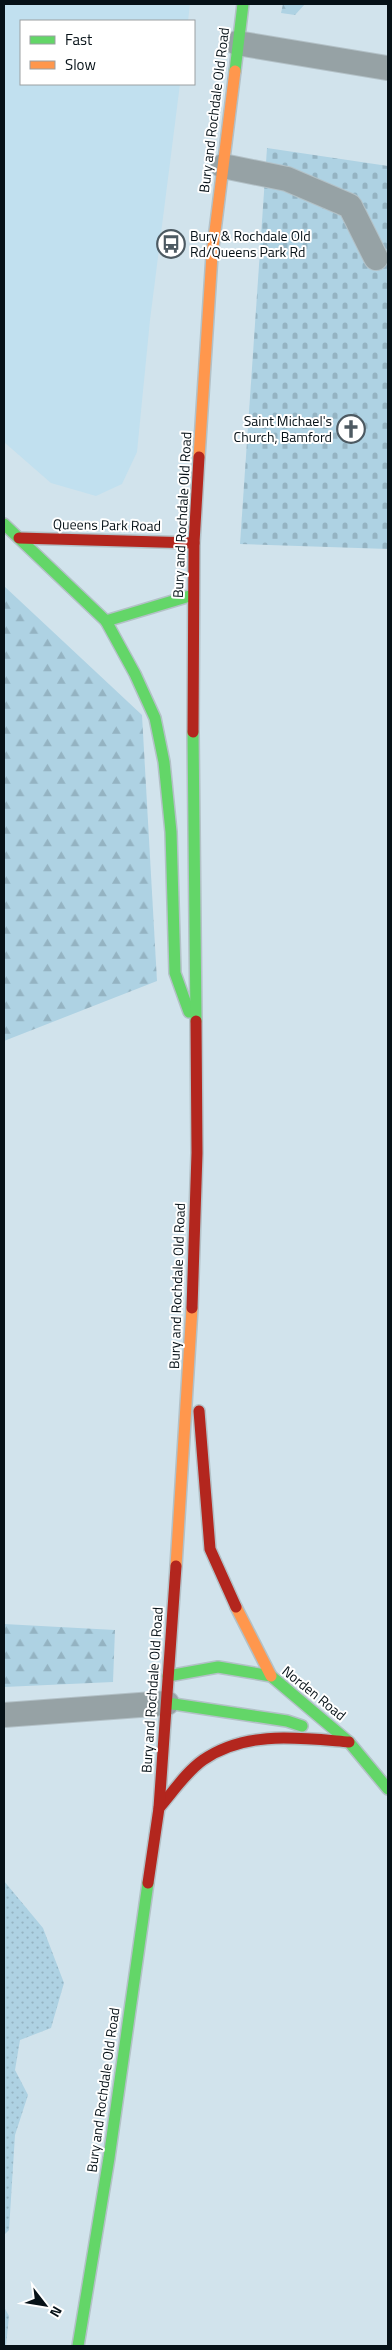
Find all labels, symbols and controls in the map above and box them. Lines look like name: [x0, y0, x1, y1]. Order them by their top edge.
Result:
legend: [20, 20, 195, 85]
street label: Bury and Rochdale Old Road: [193, 26, 234, 194]
text: Fast: [65, 28, 93, 51]
text: Slow: [65, 53, 96, 76]
place label: Bury & Rochdale Old Rd/Queens Park Rd: [190, 225, 311, 262]
bus stop icon: Bury & Rochdale Old Rd/Queens Park Rd: [156, 229, 186, 259]
place label: Saint Michael's Church, Bamford: [234, 410, 332, 447]
church icon: Saint Michael's Church, Bamford: [336, 414, 366, 444]
street label: Bury and Rochdale Old Road: [167, 431, 196, 599]
street label: Queens Park Road: [53, 513, 161, 536]
street label: Bury and Rochdale Old Road: [163, 1202, 190, 1369]
street label: Bury and Rochdale Old Road: [135, 1606, 168, 1774]
street label: Norden Road: [278, 1660, 351, 1725]
street label: Bury and Rochdale Old Road: [81, 2006, 124, 2174]
north arrow: [20, 2280, 70, 2330]
text: N: [45, 2302, 68, 2322]

